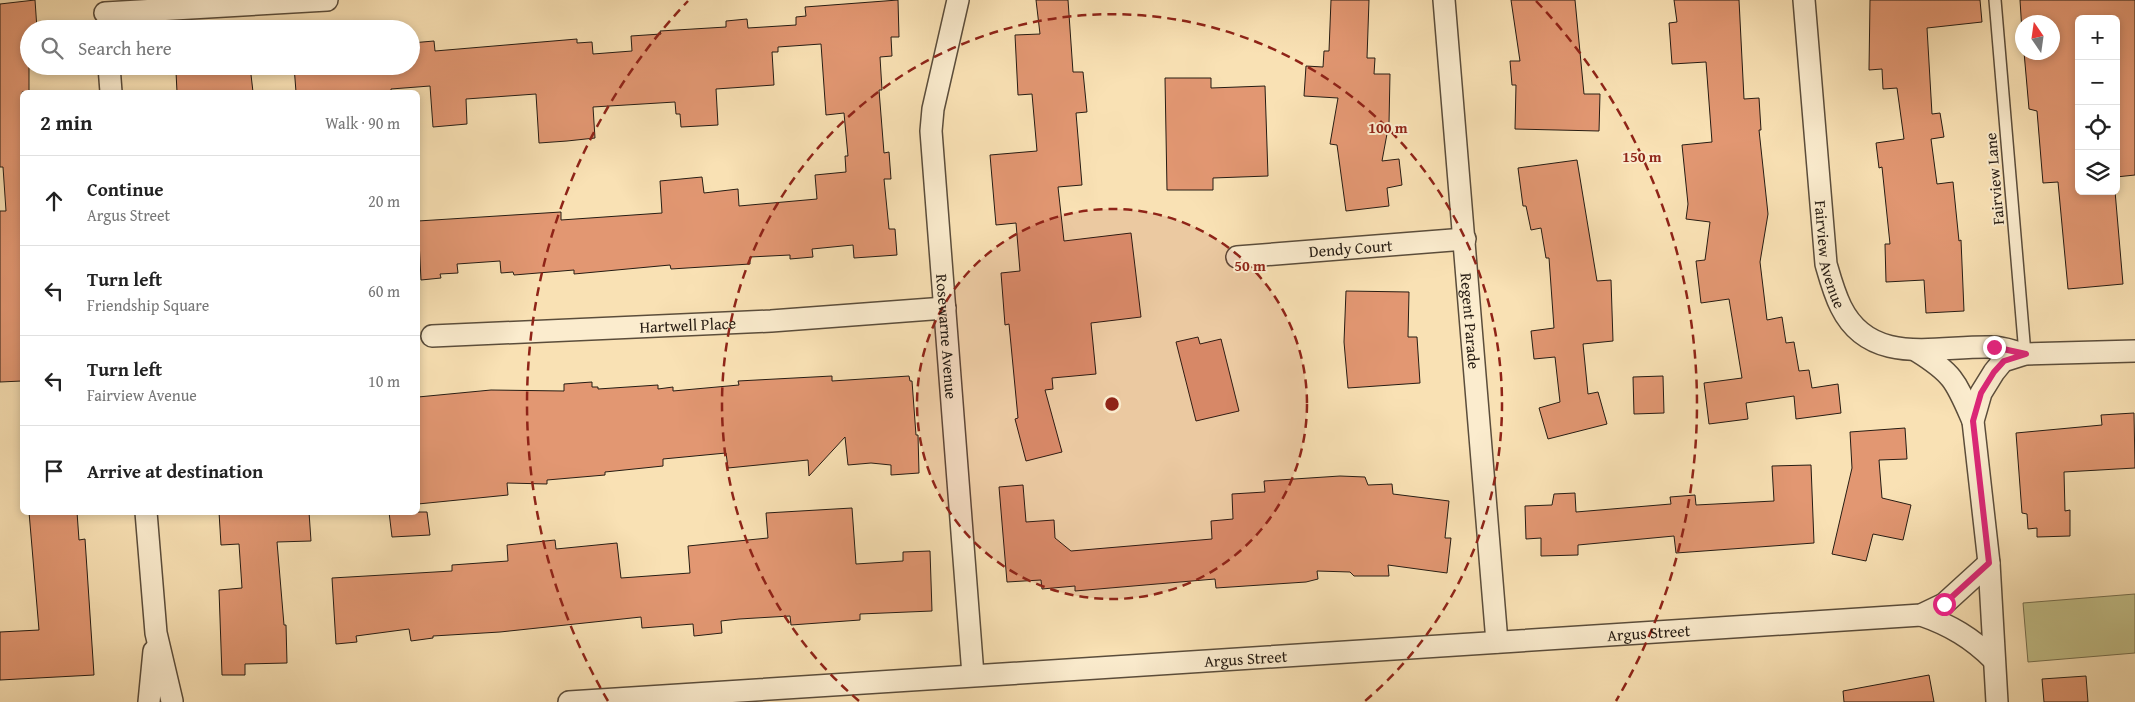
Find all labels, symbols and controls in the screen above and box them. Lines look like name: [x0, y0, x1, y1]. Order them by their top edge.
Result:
north arrow: [2015, 15, 2060, 60]
map controls: [2075, 15, 2120, 195]
button: +: [2075, 15, 2120, 60]
search box: [20, 20, 420, 75]
icon: search: [38, 34, 66, 62]
text: Search here: [78, 34, 172, 62]
button: −: [2075, 60, 2120, 105]
button: locate: [2075, 105, 2120, 150]
text: 2 min: [40, 107, 92, 138]
text: Walk · 90 m: [325, 111, 400, 135]
text: 100 m: [1368, 117, 1408, 138]
street label: Fairview Lane: [1978, 132, 2010, 226]
text: 150 m: [1622, 146, 1662, 167]
button: layers: [2075, 150, 2120, 195]
text: Continue: [87, 175, 164, 203]
icon: ahead: [40, 187, 68, 215]
text: 20 m: [368, 189, 400, 213]
street label: Fairview Avenue: [1809, 199, 1852, 312]
text: Argus Street: [87, 203, 170, 227]
street label: Dendy Court: [1308, 233, 1394, 263]
text: 50 m: [1234, 255, 1266, 276]
text: Turn left: [87, 265, 162, 293]
street label: Regent Parade: [1455, 272, 1486, 370]
street label: Rosewarne Avenue: [930, 273, 964, 400]
icon: left: [40, 277, 68, 305]
text: 60 m: [368, 279, 400, 303]
text: Friendship Square: [87, 293, 209, 317]
street label: Hartwell Place: [639, 311, 737, 339]
route end: [1983, 336, 2006, 359]
text: Turn left: [87, 355, 162, 383]
icon: left: [40, 367, 68, 395]
text: 10 m: [368, 369, 400, 393]
text: Fairview Avenue: [87, 383, 197, 407]
centre of rings: [1103, 395, 1121, 413]
icon: arrive: [40, 457, 68, 485]
text: Arrive at destination: [87, 457, 263, 485]
route start: [1933, 593, 1956, 616]
street label: Argus Street: [1606, 618, 1691, 647]
street label: Argus Street: [1203, 644, 1288, 673]

